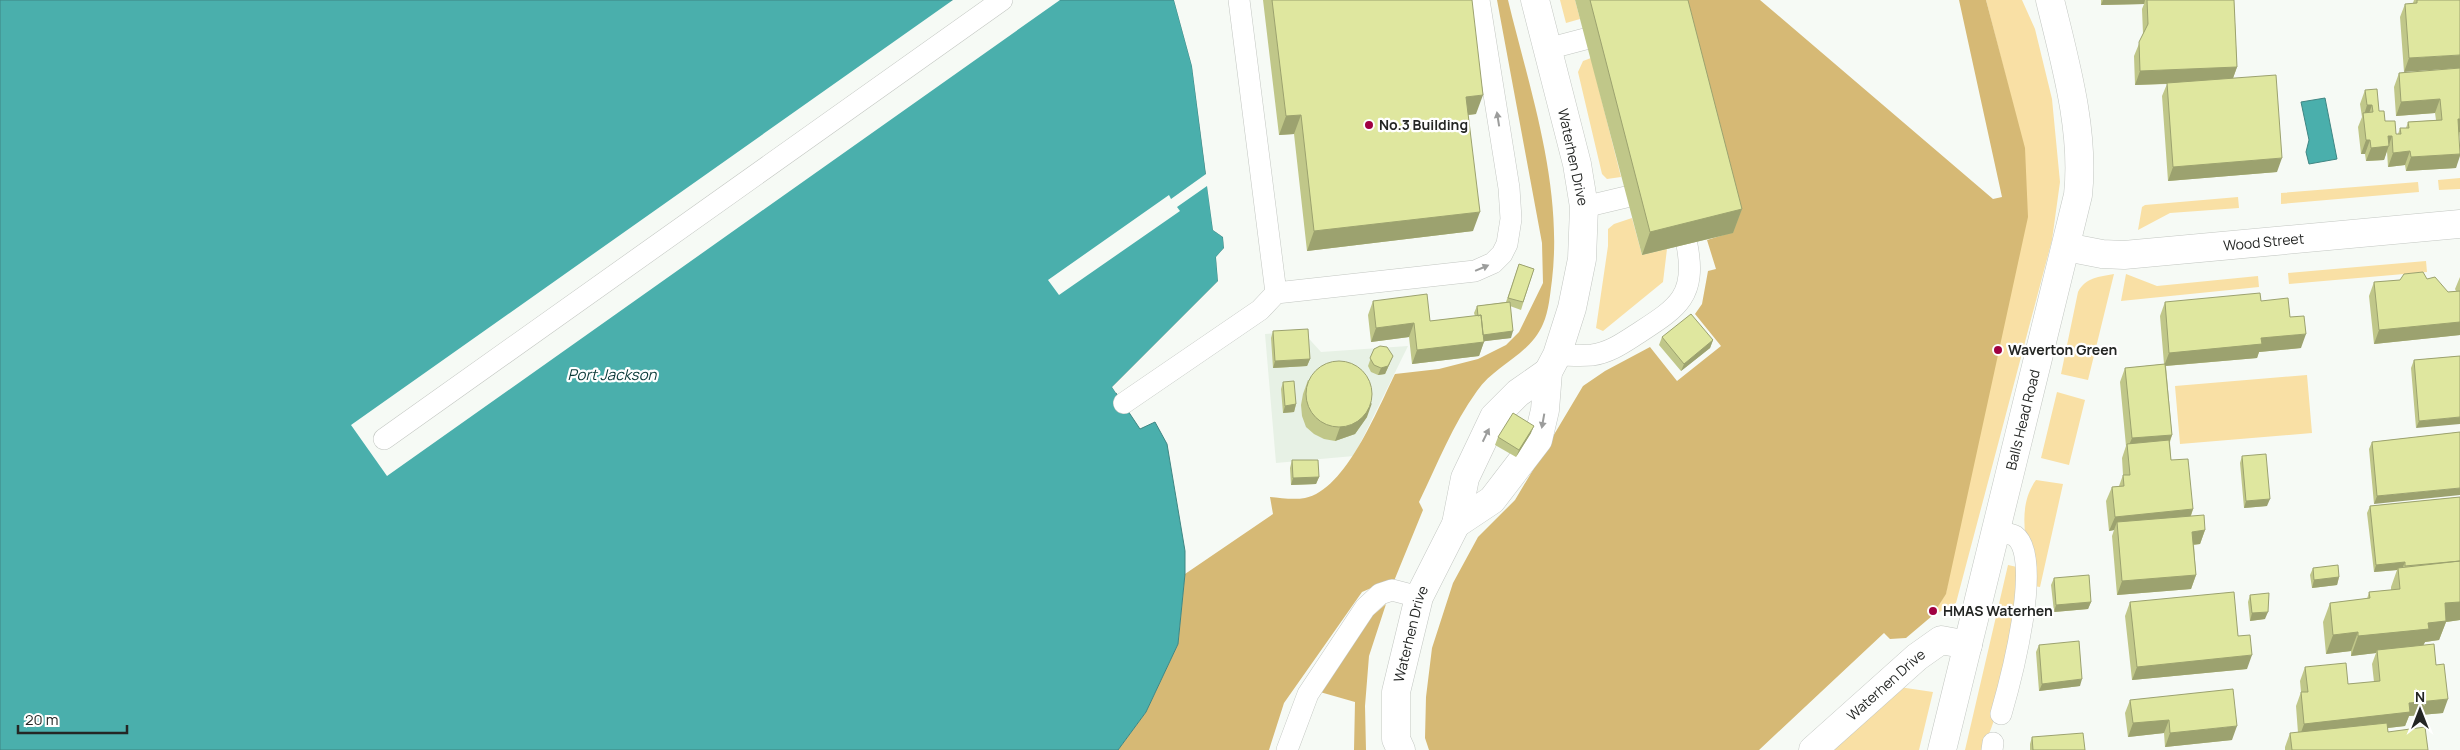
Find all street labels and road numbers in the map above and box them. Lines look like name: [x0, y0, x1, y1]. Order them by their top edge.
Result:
street label: Waterhen Drive: [1554, 107, 1593, 207]
street label: Wood Street: [2222, 228, 2305, 255]
street label: Balls Head Road: [2001, 367, 2044, 472]
street label: Waterhen Drive: [1389, 582, 1432, 684]
street label: Waterhen Drive: [1842, 644, 1929, 724]

